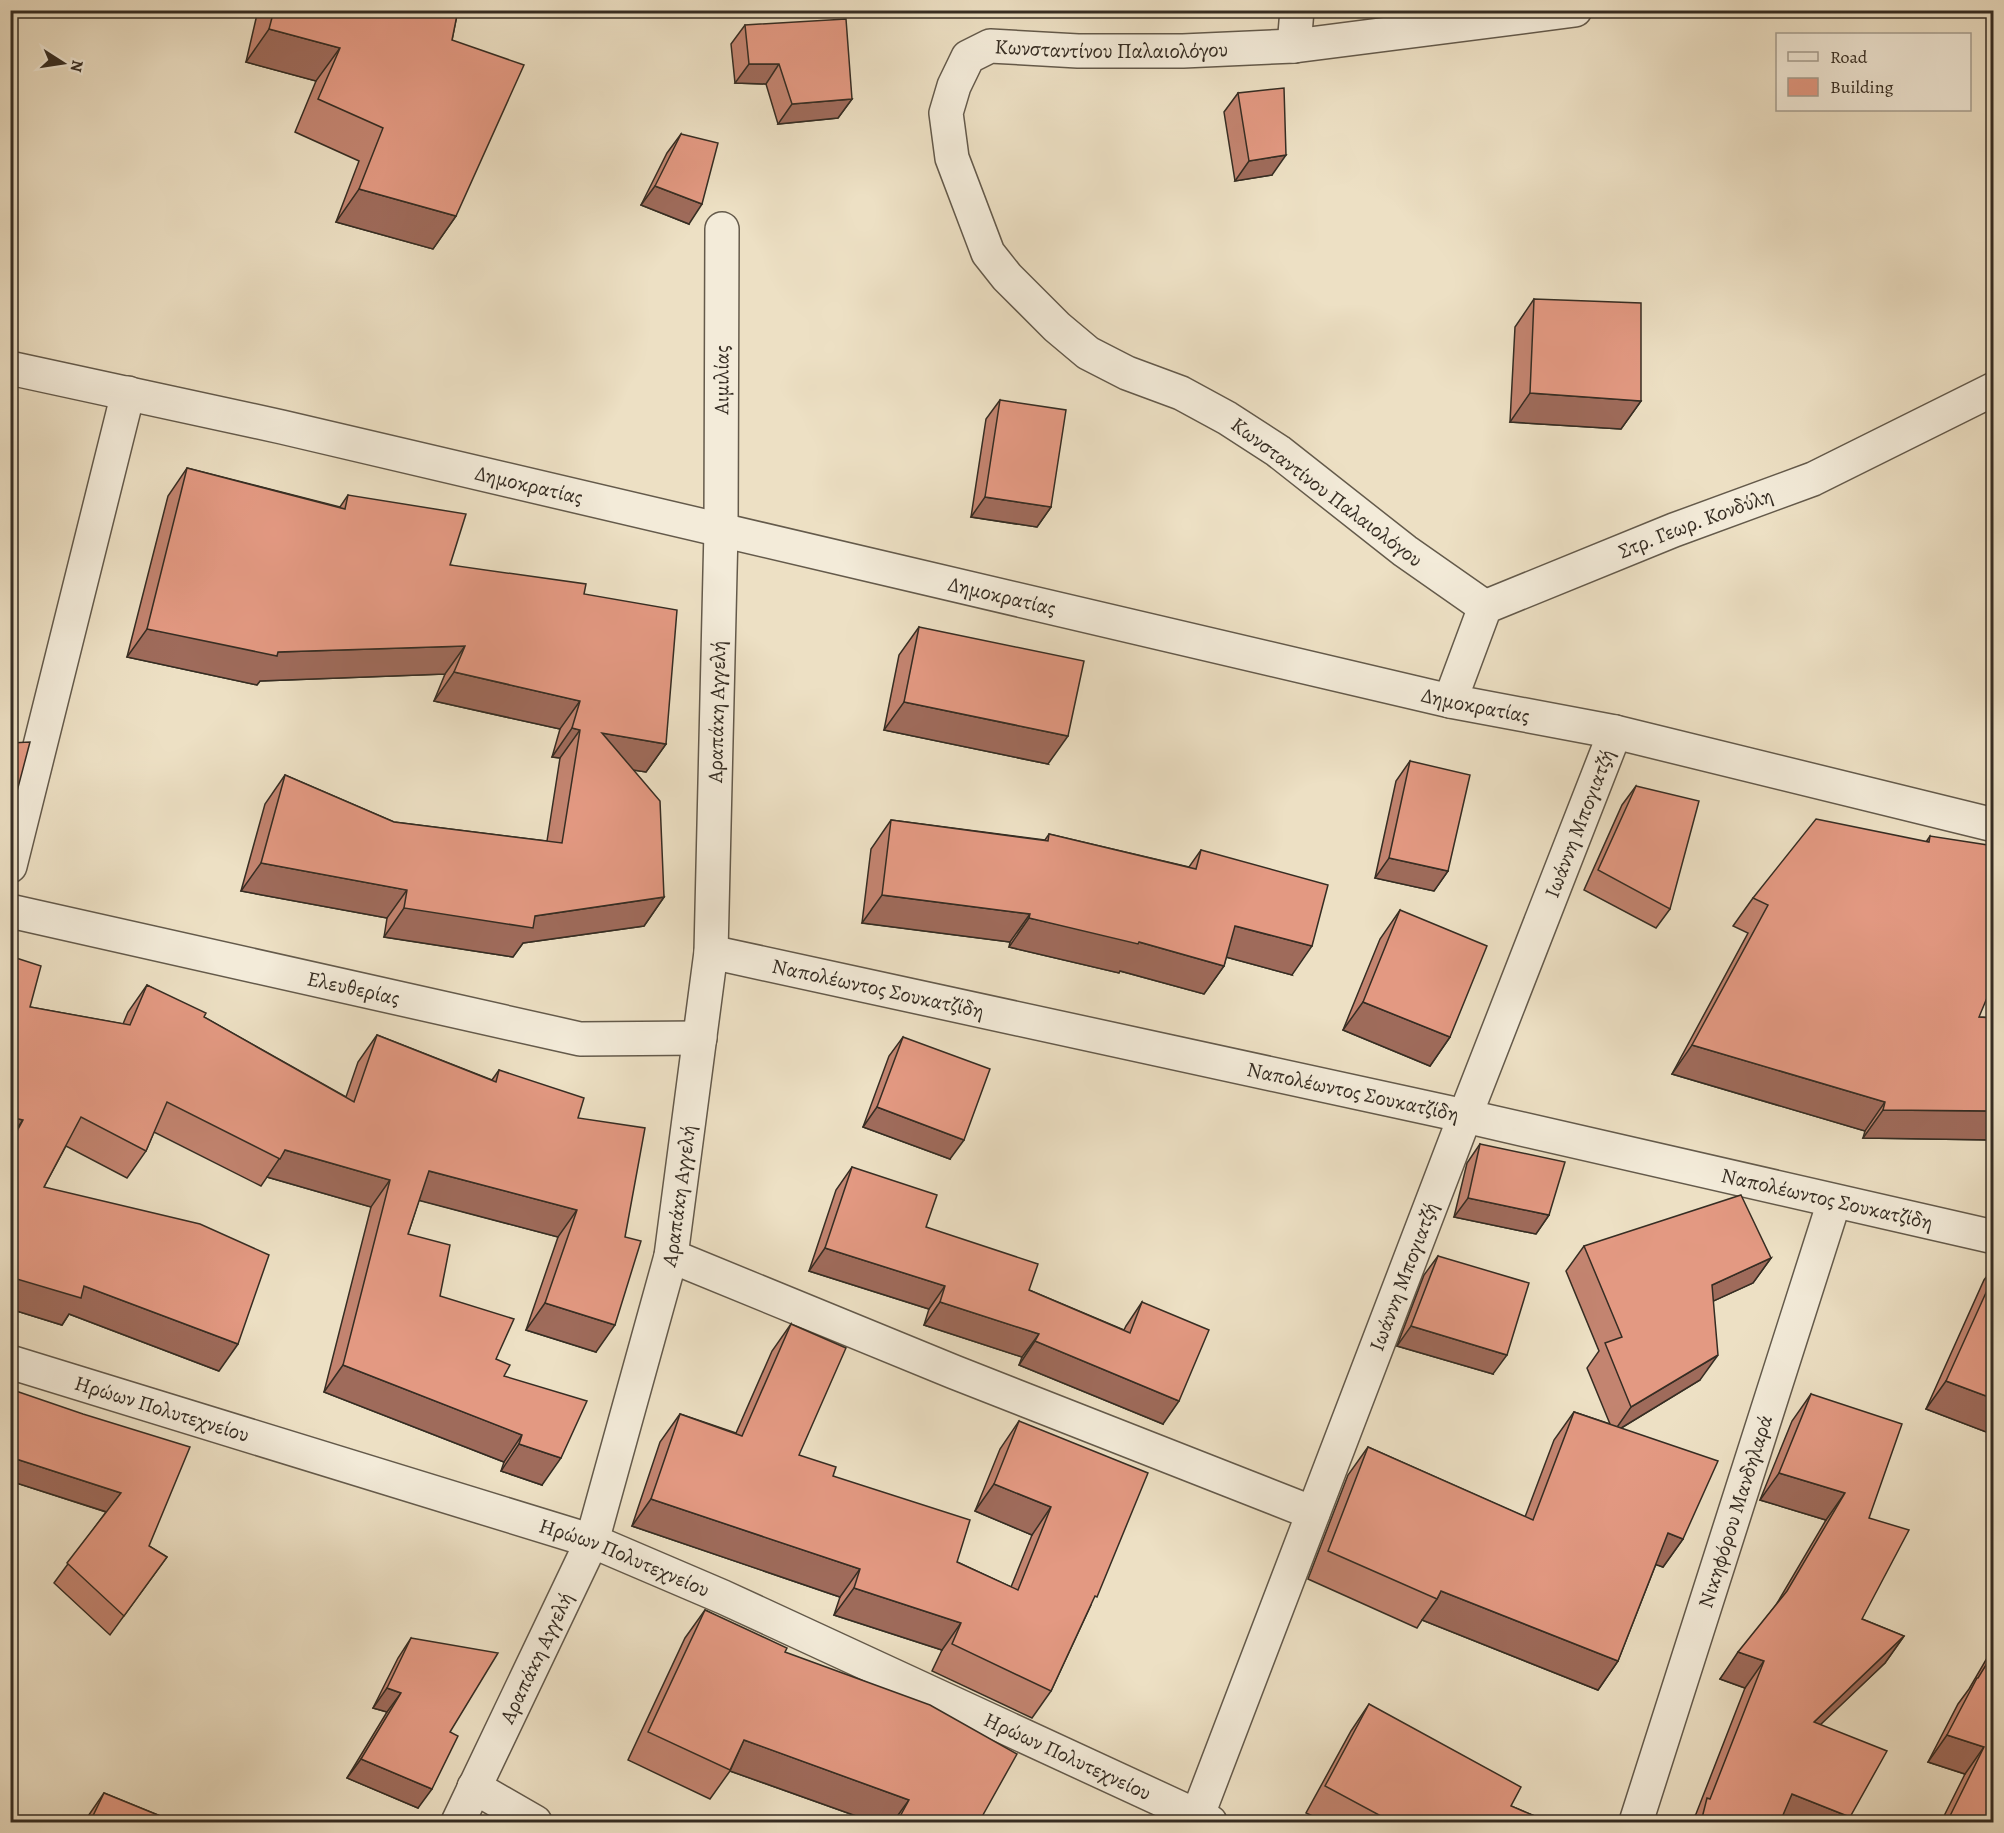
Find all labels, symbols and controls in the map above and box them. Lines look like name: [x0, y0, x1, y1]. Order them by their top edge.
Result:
street label: Κωνσταντίνου Παλαιολόγου: [994, 32, 1229, 65]
north arrow: [33, 33, 93, 93]
legend: [1776, 33, 1971, 111]
text: Road: [1830, 45, 1868, 69]
text: N: [65, 58, 89, 74]
text: Building: [1830, 75, 1894, 99]
street label: Αιμιλίας: [707, 345, 736, 416]
street label: Κωνσταντίνου Παλαιολόγου: [1225, 411, 1429, 573]
street label: Δημοκρατίας: [472, 459, 586, 511]
street label: Στρ. Γεωρ. Κονδύλη: [1614, 481, 1777, 565]
street label: Δημοκρατίας: [945, 570, 1059, 622]
street label: Αραπάκη Αγγελή: [701, 640, 732, 784]
street label: Δημοκρατίας: [1419, 681, 1532, 730]
street label: Ιωάννη Μπογιατζή: [1538, 745, 1621, 902]
street label: Ναπολέωντος Σουκατζίδη: [769, 952, 987, 1025]
street label: Ελευθερίας: [304, 964, 402, 1012]
street label: Ναπολέωντος Σουκατζίδη: [1244, 1055, 1462, 1128]
street label: Αραπάκη Αγγελή: [655, 1123, 702, 1270]
street label: Ναπολέωντος Σουκατζίδη: [1718, 1161, 1936, 1237]
street label: Ιωάννη Μπογιατζή: [1362, 1198, 1445, 1355]
street label: Ηρώων Πολυτεχνείου: [71, 1369, 253, 1449]
street label: Νικηφόρου Μανδηλαρά: [1691, 1411, 1779, 1612]
street label: Ηρώων Πολυτεχνείου: [536, 1512, 714, 1604]
street label: Αραπάκη Αγγελή: [493, 1588, 580, 1729]
street label: Ηρώων Πολυτεχνείου: [979, 1705, 1156, 1807]

